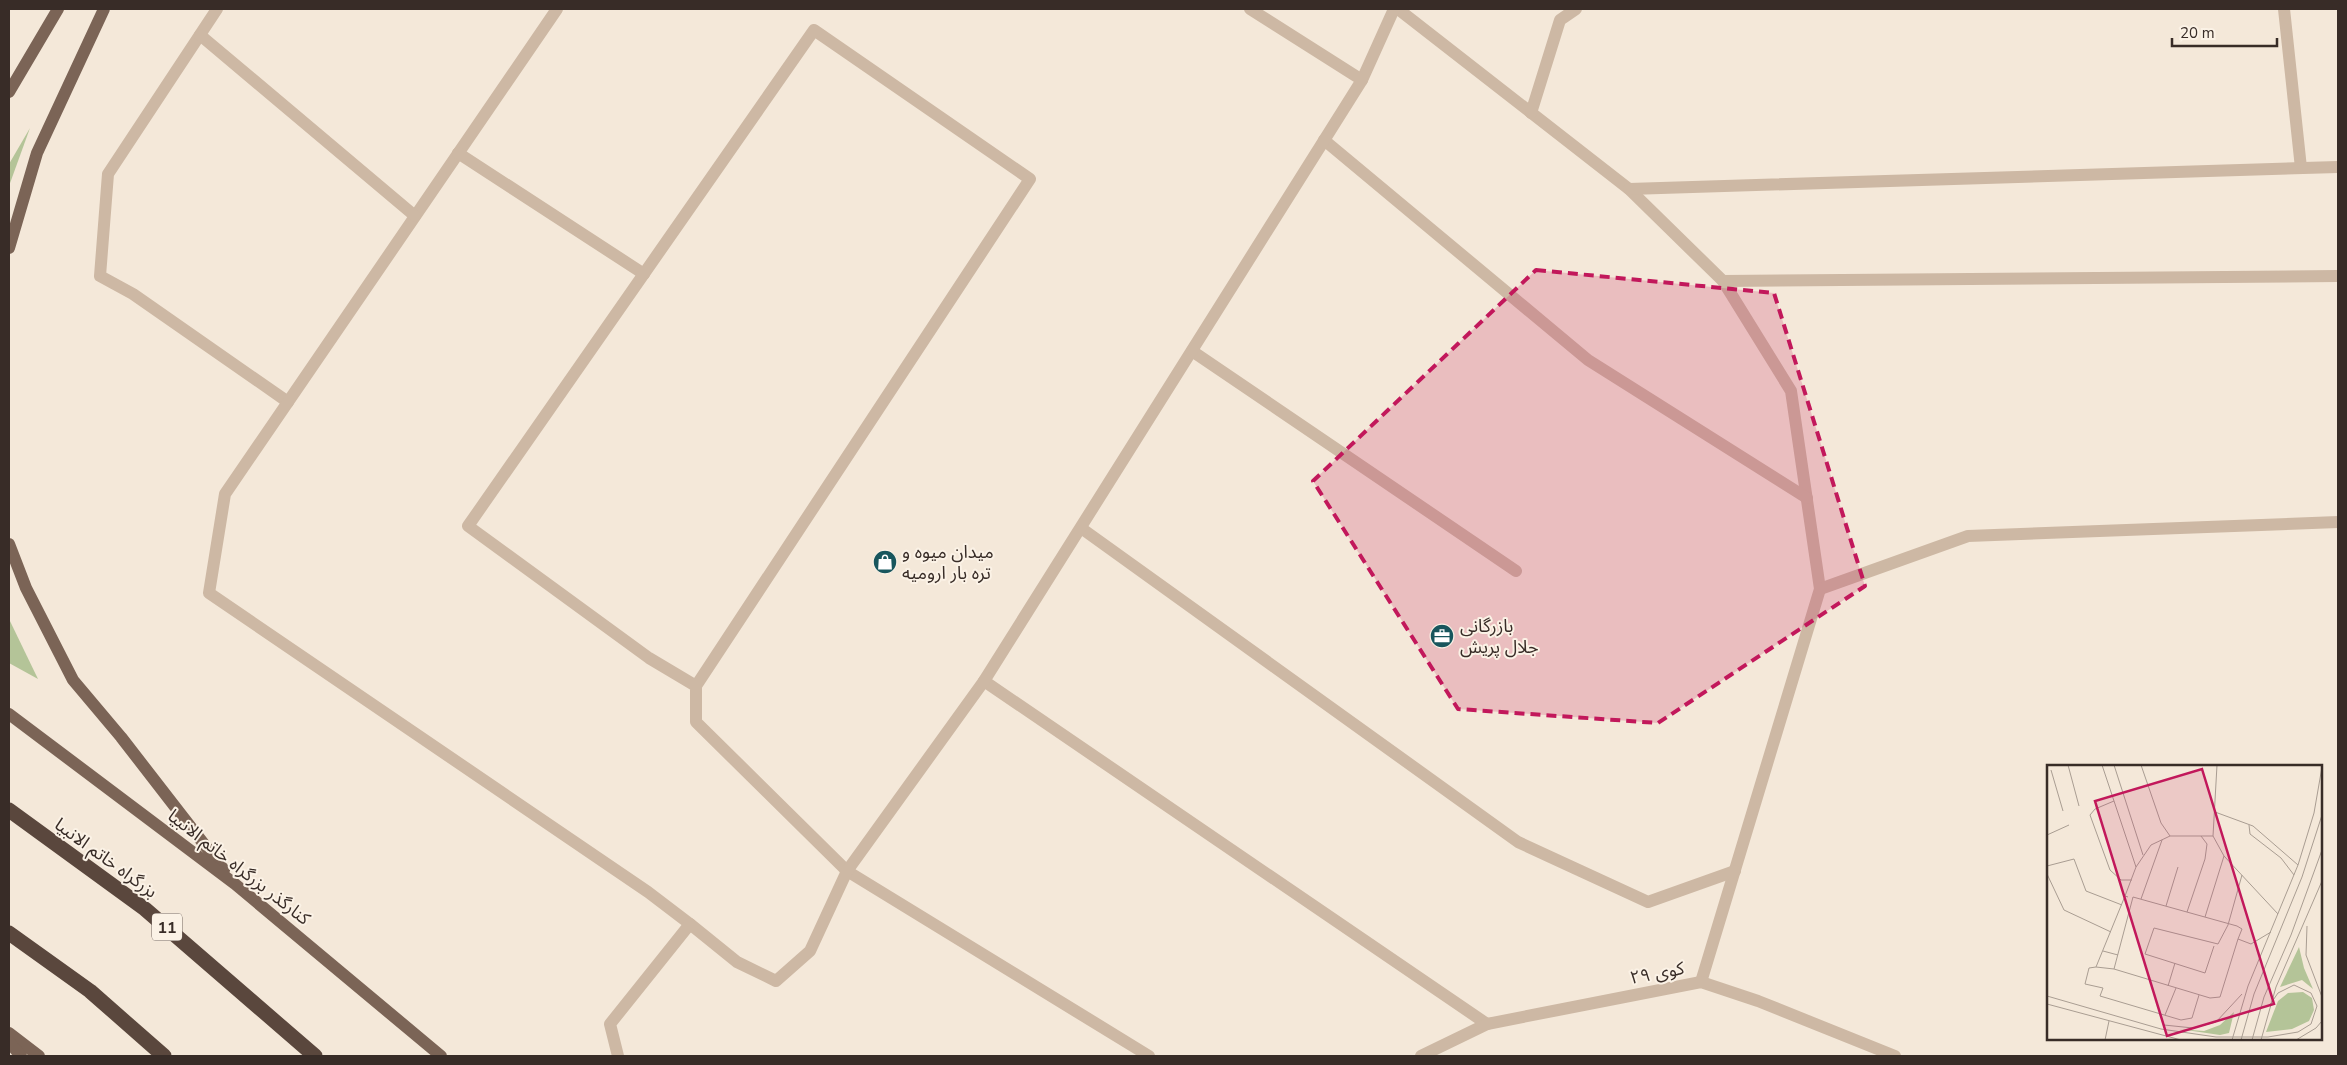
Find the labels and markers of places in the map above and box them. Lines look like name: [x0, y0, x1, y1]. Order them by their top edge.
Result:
place label: میدان میوه و تره بار ارومیه: [902, 540, 994, 585]
shop icon: میدان میوه و تره بار ارومیه: [872, 549, 898, 575]
place label: بازرگانی جلال پریش: [1460, 614, 1539, 659]
office icon: بازرگانی جلال پریش: [1429, 623, 1455, 649]

